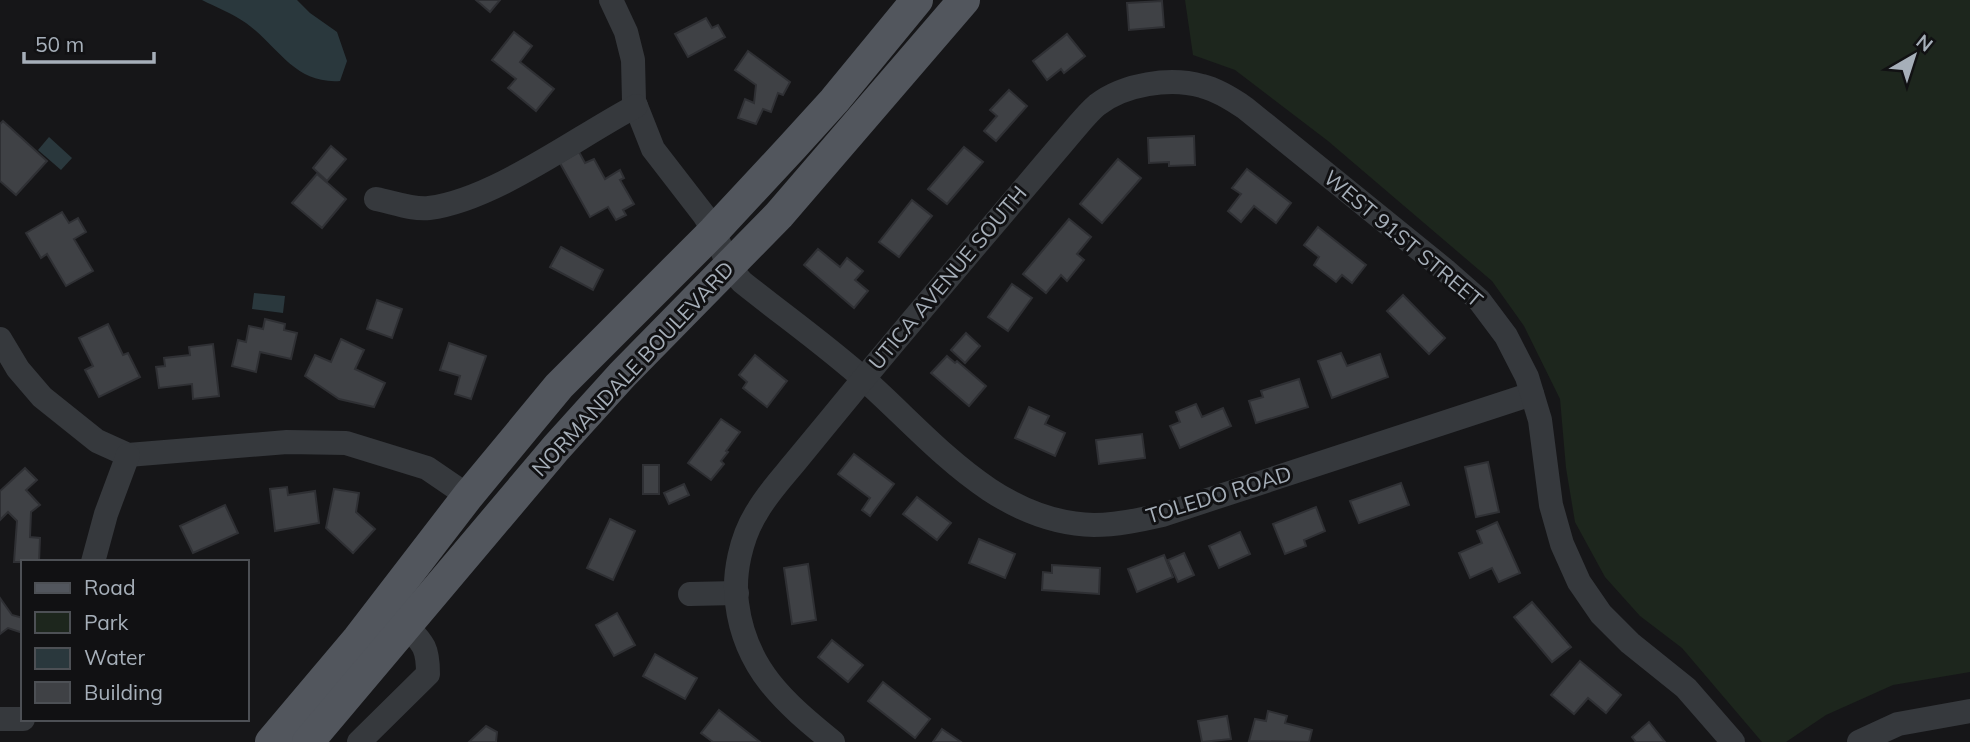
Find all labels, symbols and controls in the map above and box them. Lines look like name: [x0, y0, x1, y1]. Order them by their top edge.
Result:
scale bar: [24, 21, 154, 65]
north arrow: [1879, 21, 1949, 91]
text: N: [1912, 29, 1938, 57]
text: 50 m: [35, 31, 84, 57]
street label: WEST 91ST STREET: [1319, 164, 1489, 313]
street label: UTICA AVENUE SOUTH: [863, 180, 1032, 375]
street label: NORMANDALE BOULEVARD: [526, 255, 739, 481]
street label: TOLEDO ROAD: [1143, 460, 1295, 528]
legend: [21, 560, 248, 721]
text: Road: [84, 574, 135, 600]
text: Park: [84, 609, 128, 635]
text: Water: [84, 644, 145, 670]
text: Building: [84, 679, 163, 705]

